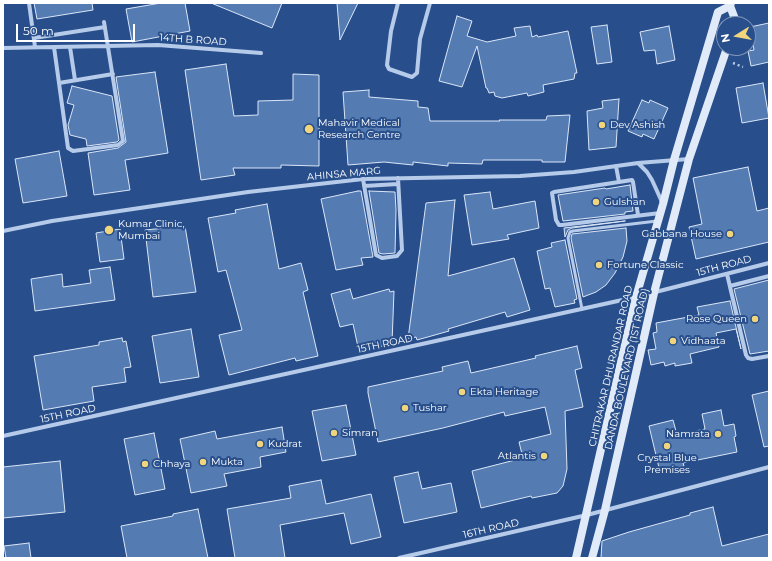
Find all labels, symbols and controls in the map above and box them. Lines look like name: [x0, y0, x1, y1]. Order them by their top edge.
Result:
scale bar: [18, 16, 137, 42]
north arrow: [716, 16, 756, 56]
text: 50 m: [23, 23, 54, 38]
street label: 14TH B ROAD: [159, 32, 227, 48]
text: N: [717, 32, 733, 44]
place label: Mahavir Medical Research Centre: [318, 117, 400, 140]
place label: Dev Ashish: [610, 119, 665, 131]
marker: Dev Ashish: [597, 120, 607, 130]
marker: Mahavir Medical Research Centre: [303, 123, 315, 135]
street label: AHINSA MARG: [307, 165, 381, 183]
place label: Gulshan: [604, 196, 645, 208]
marker: Gulshan: [591, 197, 601, 207]
place label: Kumar Clinic, Mumbai: [118, 218, 185, 242]
marker: Kumar Clinic, Mumbai: [103, 224, 115, 236]
place label: Gabbana House: [642, 228, 722, 240]
marker: Gabbana House: [725, 229, 735, 239]
street label: 15TH ROAD: [695, 253, 753, 279]
place label: Fortune Classic: [607, 259, 684, 271]
marker: Fortune Classic: [594, 260, 604, 270]
street label: CHITRAKAR DHURANDAR ROAD: [587, 284, 635, 448]
street label: DANDA BOULEVARD (1ST ROAD): [603, 287, 651, 451]
place label: Rose Queen: [686, 313, 747, 325]
marker: Rose Queen: [750, 314, 760, 324]
street label: 15TH ROAD: [356, 332, 414, 356]
place label: Vidhaata: [681, 335, 726, 347]
marker: Vidhaata: [668, 336, 678, 346]
place label: Ekta Heritage: [470, 386, 538, 398]
marker: Ekta Heritage: [457, 387, 467, 397]
street label: 15TH ROAD: [39, 402, 97, 426]
place label: Tushar: [413, 402, 447, 414]
marker: Tushar: [400, 403, 410, 413]
place label: Simran: [342, 427, 378, 439]
marker: Simran: [329, 428, 339, 438]
place label: Namrata: [666, 428, 710, 440]
marker: Namrata: [713, 429, 723, 439]
place label: Kudrat: [268, 438, 302, 450]
marker: Kudrat: [255, 439, 265, 449]
marker: Crystal Blue Premises: [662, 441, 672, 451]
place label: Atlantis: [498, 450, 536, 462]
marker: Atlantis: [539, 451, 549, 461]
place label: Crystal Blue Premises: [637, 452, 697, 476]
place label: Mukta: [211, 456, 243, 468]
marker: Mukta: [198, 457, 208, 467]
place label: Chhaya: [153, 458, 190, 470]
marker: Chhaya: [140, 459, 150, 469]
street label: 16TH ROAD: [462, 517, 520, 541]

